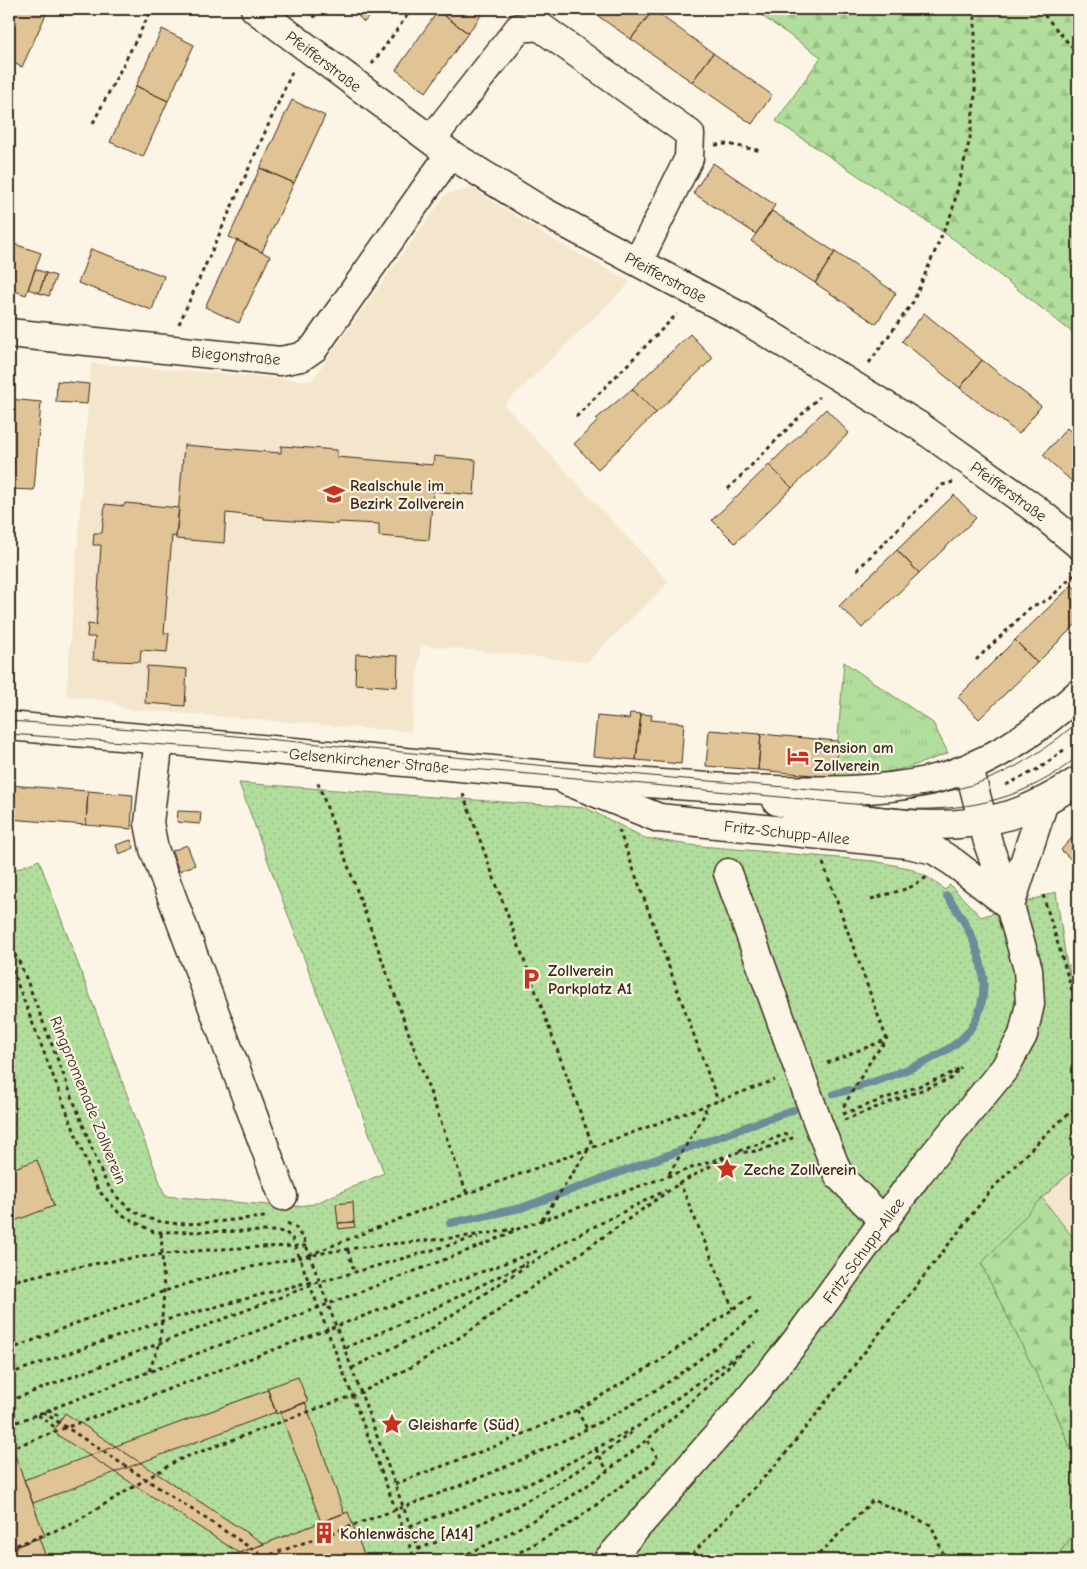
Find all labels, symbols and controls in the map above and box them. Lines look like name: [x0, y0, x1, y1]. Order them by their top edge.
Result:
street label: Pfeifferstraße: [282, 28, 365, 96]
street label: Pfeifferstraße: [622, 249, 709, 307]
street label: Biegonstraße: [191, 343, 281, 369]
street label: Pfeifferstraße: [967, 458, 1050, 525]
place label: Realschule im Bezirk Zollverein: [350, 477, 464, 513]
school or university icon: Realschule im Bezirk Zollverein: [321, 481, 347, 507]
place label: Pension am Zollverein: [814, 739, 894, 775]
hotel icon: Pension am Zollverein: [785, 743, 811, 769]
street label: Gelsenkirchener Straße: [288, 745, 450, 777]
street label: Fritz-Schupp-Allee: [723, 817, 851, 849]
place label: Zollverein Parkplatz A1: [548, 962, 632, 998]
parking icon: Zollverein Parkplatz A1: [518, 966, 544, 992]
street label: Ringpromenade Zollverein: [46, 1014, 130, 1187]
place icon: Zeche Zollverein: [714, 1156, 740, 1182]
place label: Zeche Zollverein: [744, 1161, 856, 1179]
street label: Fritz-Schupp-Allee: [819, 1194, 908, 1307]
place icon: Gleisharfe (Süd): [379, 1411, 405, 1437]
place label: Gleisharfe (Süd): [408, 1416, 520, 1434]
building icon: Kohlenwäsche [A14]: [311, 1520, 337, 1546]
place label: Kohlenwäsche [A14]: [340, 1525, 474, 1543]

